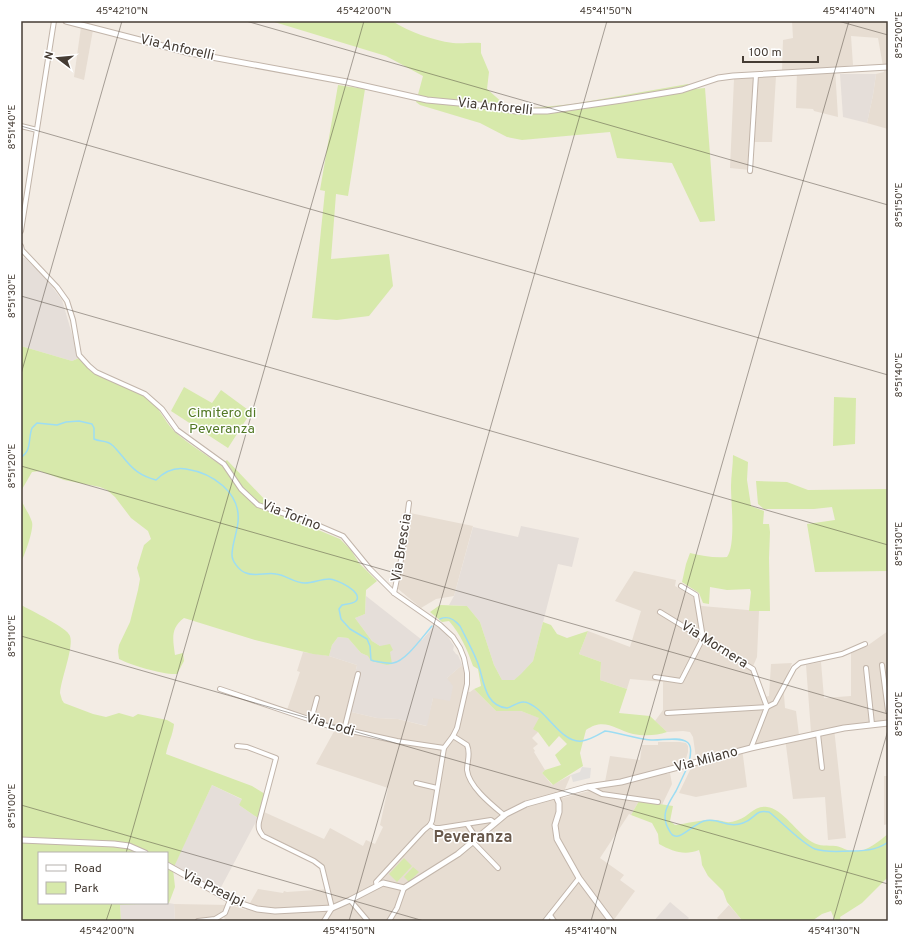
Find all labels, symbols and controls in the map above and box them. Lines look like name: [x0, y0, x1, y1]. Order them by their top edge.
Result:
text: 45°42'10"N: [96, 5, 148, 18]
text: 45°42'00"N: [337, 5, 391, 18]
text: 45°41'50"N: [580, 5, 632, 18]
text: 45°41'40"N: [823, 5, 875, 18]
text: 8°52'00"E: [893, 11, 906, 59]
street label: Via Anforelli: [138, 31, 216, 65]
north arrow: [38, 38, 78, 78]
scale bar: [743, 38, 818, 64]
text: 100 m: [749, 45, 782, 61]
text: N: [42, 50, 57, 61]
street label: Via Anforelli: [456, 95, 534, 119]
text: 8°51'40"E: [6, 105, 19, 149]
text: 8°51'50"E: [893, 183, 906, 227]
text: 8°51'30"E: [6, 274, 19, 318]
text: 8°51'40"E: [893, 353, 906, 397]
park label: Cimitero di Peveranza: [188, 405, 256, 438]
text: 8°51'20"E: [6, 444, 19, 488]
street label: Via Torino: [259, 497, 323, 535]
street label: Via Brescia: [388, 512, 416, 584]
text: 8°51'30"E: [893, 522, 906, 566]
text: 8°51'10"E: [6, 615, 19, 657]
street label: Via Mornera: [677, 618, 751, 672]
text: 8°51'20"E: [893, 692, 906, 736]
street label: Via Lodi: [303, 709, 357, 741]
street label: Via Milano: [672, 743, 740, 777]
text: 8°51'00"E: [6, 783, 19, 829]
district label: Peveranza: [434, 828, 512, 848]
legend: [38, 852, 168, 904]
text: Road: [74, 861, 102, 877]
text: 8°51'10"E: [893, 863, 906, 905]
street label: Via Prealpi: [179, 867, 247, 911]
text: Park: [74, 881, 99, 897]
text: 45°42'00"N: [80, 925, 134, 938]
text: 45°41'50"N: [323, 925, 375, 938]
text: 45°41'40"N: [565, 925, 617, 938]
text: 45°41'30"N: [808, 925, 860, 938]

